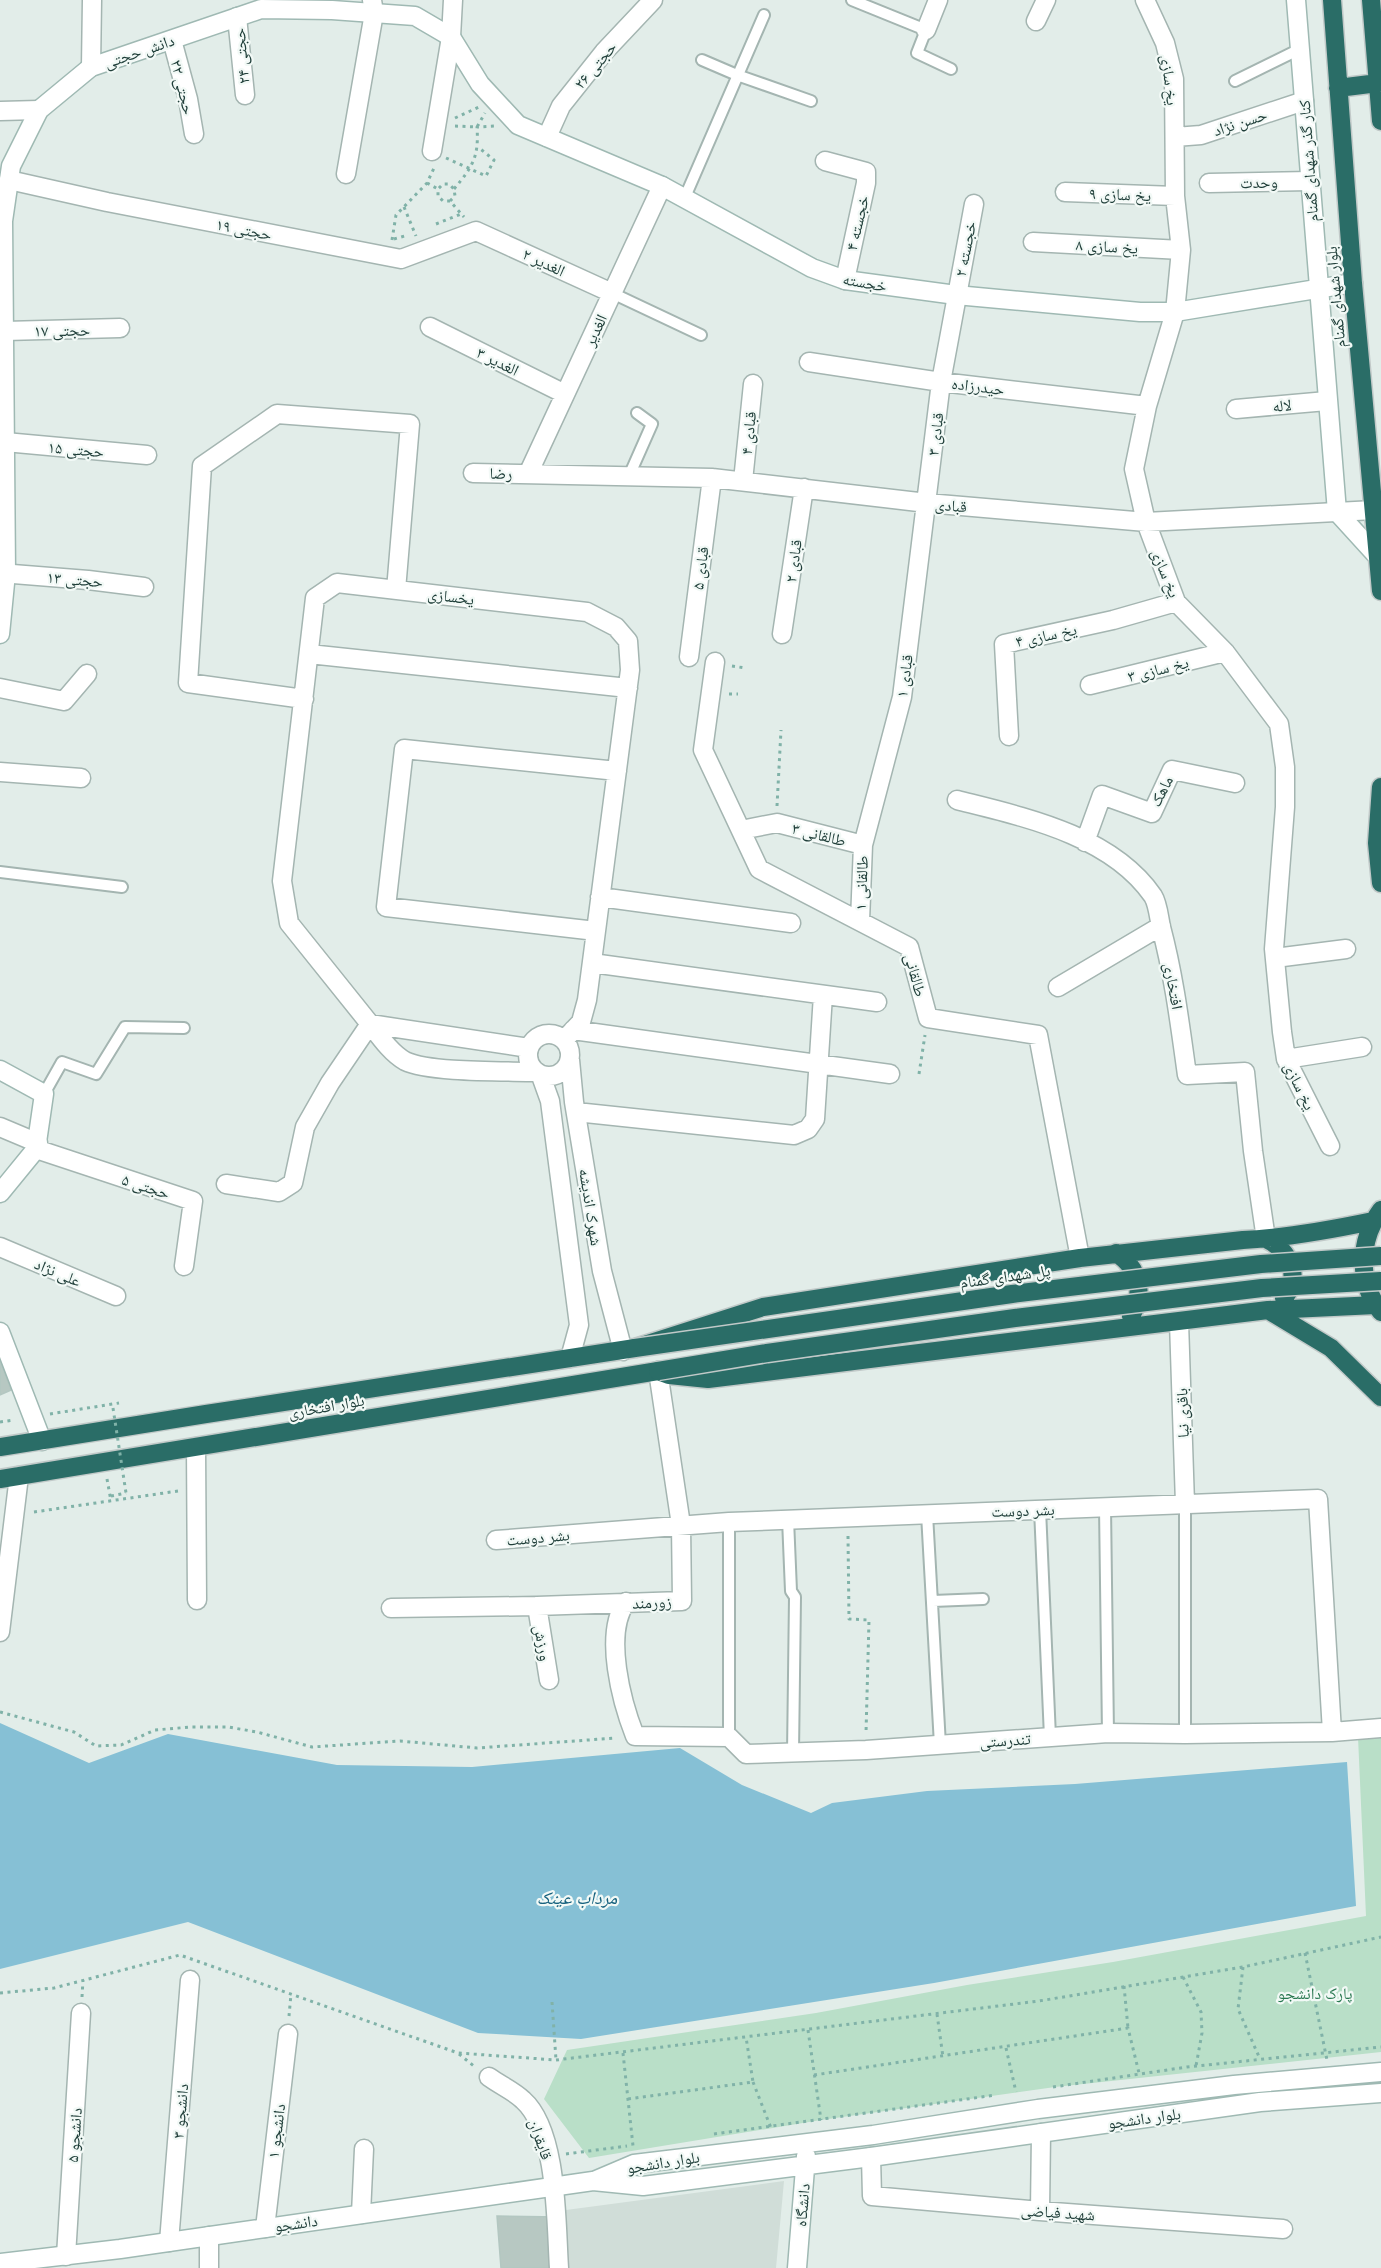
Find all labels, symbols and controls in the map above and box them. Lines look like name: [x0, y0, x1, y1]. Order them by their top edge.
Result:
street label: حجتی ۲۴: [230, 27, 254, 85]
street label: دانش حجتی: [102, 31, 177, 73]
street label: حجتی ۲۶: [570, 38, 621, 94]
street label: یخ سازی: [1156, 54, 1182, 107]
street label: حجتی ۲۲: [166, 58, 199, 117]
street label: کنار گذر شهدای گمنام: [1295, 99, 1323, 223]
street label: حسن نژاد: [1211, 105, 1270, 141]
street label: وحدت: [1240, 173, 1278, 193]
street label: یخ سازی ۹: [1088, 184, 1151, 206]
street label: خجسته ۴: [842, 194, 874, 253]
street label: حجتی ۱۹: [214, 215, 273, 245]
street label: خجسته ۲: [951, 220, 981, 278]
street label: یخ سازی ۸: [1075, 235, 1139, 259]
street label: الغدیر ۲: [519, 244, 568, 281]
street label: بلوار شهدای گمنام: [1322, 245, 1350, 348]
street label: خجسته: [841, 269, 888, 297]
street label: الغدیر: [579, 311, 612, 351]
street label: حجتی ۱۷: [34, 321, 90, 341]
street label: الغدیر ۳: [473, 343, 522, 381]
street label: حیدرزاده: [950, 374, 1005, 400]
street label: لاله: [1272, 395, 1292, 417]
street label: قبادی ۴: [737, 411, 761, 456]
street label: قبادی ۳: [923, 411, 949, 457]
street label: حجتی ۱۵: [47, 438, 105, 462]
street label: رضا: [489, 464, 513, 484]
street label: قبادی: [934, 495, 968, 517]
street label: قبادی ۲: [781, 538, 807, 584]
street label: قبادی ۵: [688, 545, 714, 591]
street label: یخ سازی: [1146, 546, 1184, 601]
street label: حجتی ۱۳: [46, 568, 104, 592]
street label: یخسازی: [426, 584, 475, 610]
street label: یخ سازی ۴: [1014, 620, 1079, 652]
street label: قبادی ۱: [892, 653, 918, 699]
street label: یخ سازی ۳: [1126, 653, 1191, 687]
street label: ماهک: [1146, 773, 1178, 810]
street label: طالقانی ۳: [790, 819, 848, 851]
street label: طالقانی ۱: [851, 855, 873, 911]
street label: طالقانی: [900, 952, 930, 999]
street label: افتخاری: [1159, 961, 1187, 1011]
street label: یخ سازی: [1279, 1059, 1319, 1114]
street label: شهرک اندیشه: [574, 1167, 606, 1247]
street label: حجتی ۵: [119, 1170, 172, 1204]
street label: علی نژاد: [31, 1254, 84, 1292]
street label: پل شهدای گمنام: [959, 1261, 1052, 1293]
street label: باقری نیا: [1172, 1388, 1194, 1438]
street label: بلوار افتخاری: [287, 1390, 366, 1424]
street label: بشر دوست: [991, 1500, 1055, 1522]
street label: بشر دوست: [506, 1525, 571, 1551]
street label: زورمند: [632, 1592, 672, 1614]
street label: ورزش: [529, 1624, 555, 1663]
street label: تندرستی: [979, 1729, 1032, 1753]
water label: مرداب عینک: [537, 1887, 618, 1909]
park label: پارک دانشجو: [1277, 1984, 1353, 2004]
street label: دانشجو ۳: [169, 2083, 193, 2139]
street label: دانشجو ۱: [264, 2103, 290, 2160]
street label: بلوار دانشجو: [1106, 2104, 1182, 2134]
street label: دانشجو ۵: [63, 2107, 87, 2163]
street label: قایقران: [524, 2116, 556, 2162]
street label: بلوار دانشجو: [625, 2147, 701, 2179]
street label: دانشگاه: [791, 2183, 815, 2228]
street label: شهید فیاضی: [1020, 2200, 1096, 2226]
street label: دانشجو: [273, 2211, 319, 2237]

